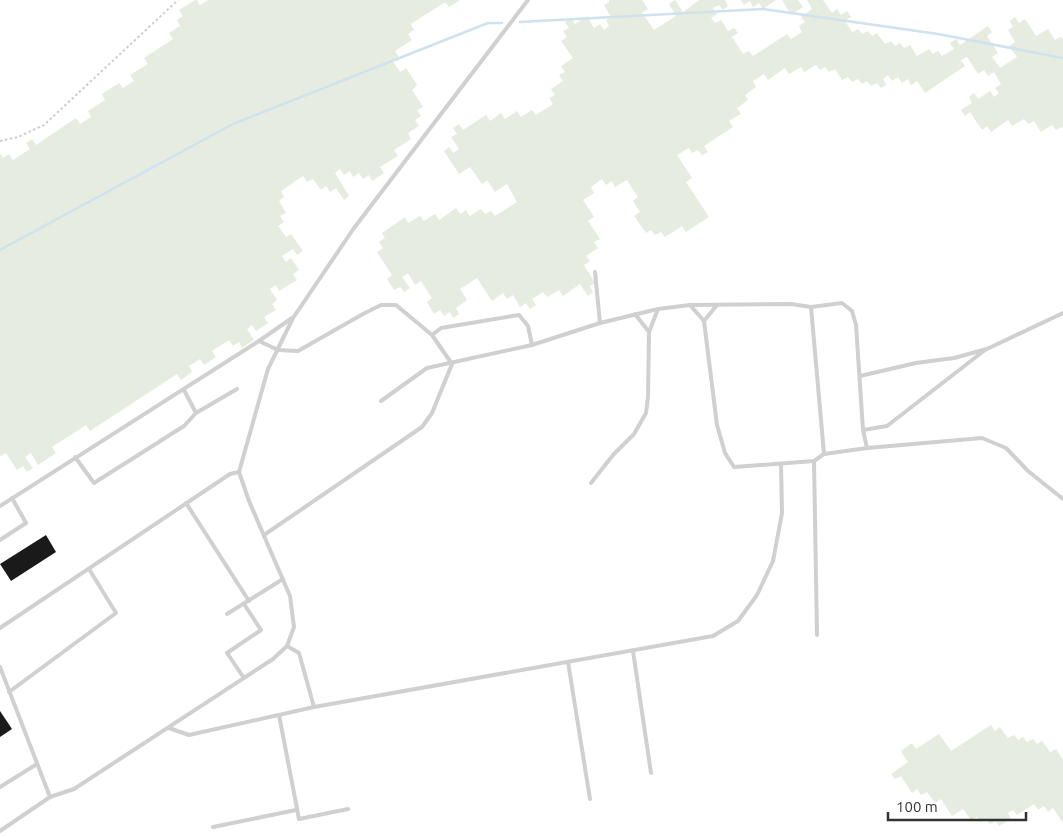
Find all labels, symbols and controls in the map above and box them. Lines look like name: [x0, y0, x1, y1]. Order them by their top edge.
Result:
scale bar: [888, 790, 1026, 822]
text: 100 m: [896, 798, 938, 815]

